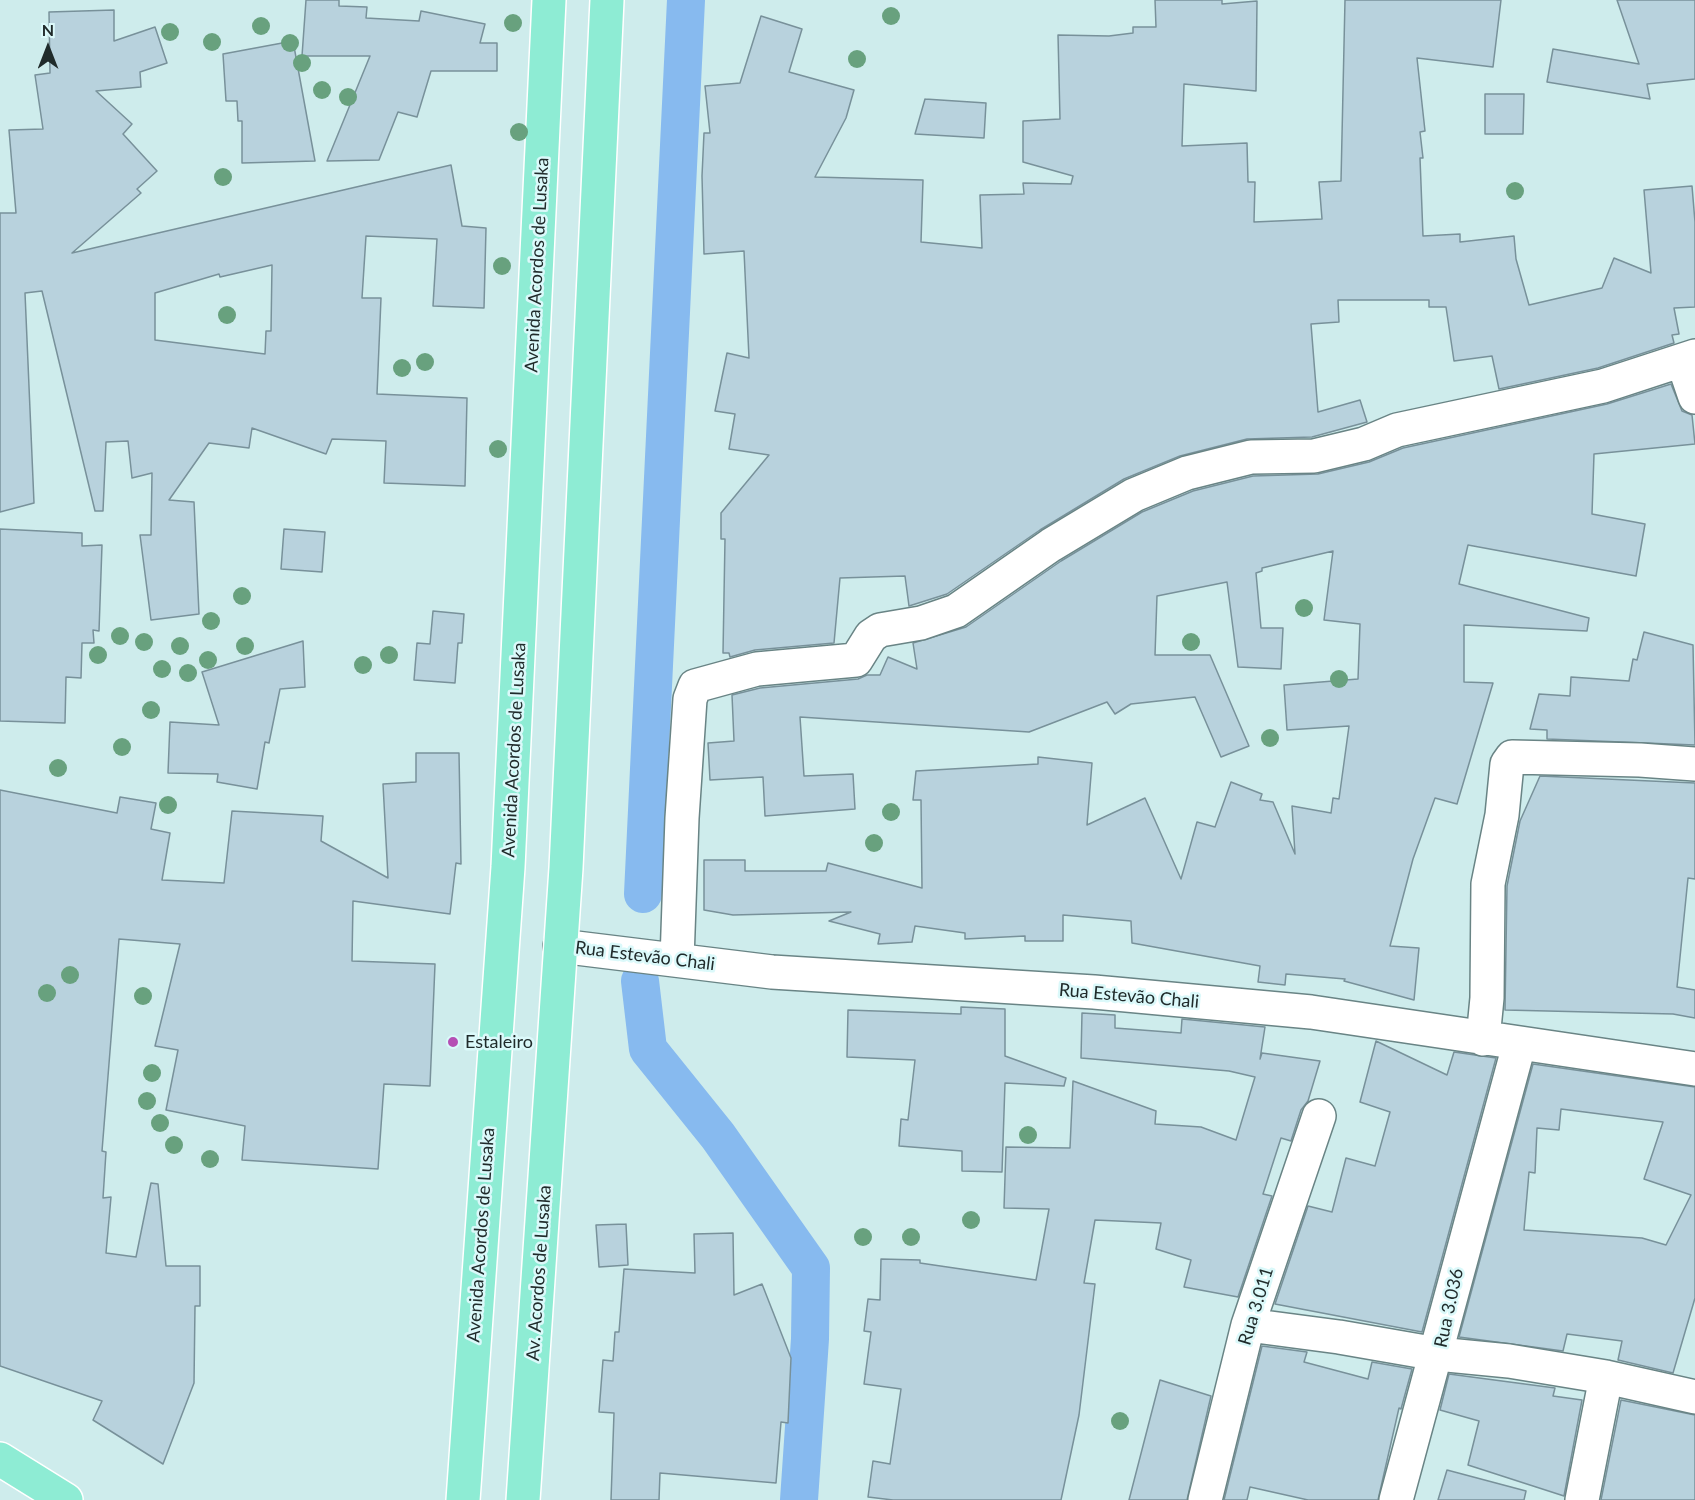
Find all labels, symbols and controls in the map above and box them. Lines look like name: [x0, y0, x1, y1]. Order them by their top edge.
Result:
north arrow: [18, 18, 78, 78]
text: N: [42, 20, 54, 39]
street label: Avenida Acordos de Lusaka: [521, 157, 553, 373]
street label: Avenida Acordos de Lusaka: [498, 642, 530, 858]
street label: Rua Estevão Chali: [574, 937, 716, 975]
street label: Rua Estevão Chali: [1058, 979, 1200, 1013]
place label: Estaleiro: [465, 1031, 533, 1053]
marker: Estaleiro: [446, 1035, 460, 1049]
street label: Avenida Acordos de Lusaka: [463, 1127, 499, 1343]
street label: Av. Acordos de Lusaka: [522, 1184, 556, 1362]
street label: Rua 3.011: [1234, 1264, 1278, 1348]
street label: Rua 3.036: [1430, 1266, 1468, 1350]

